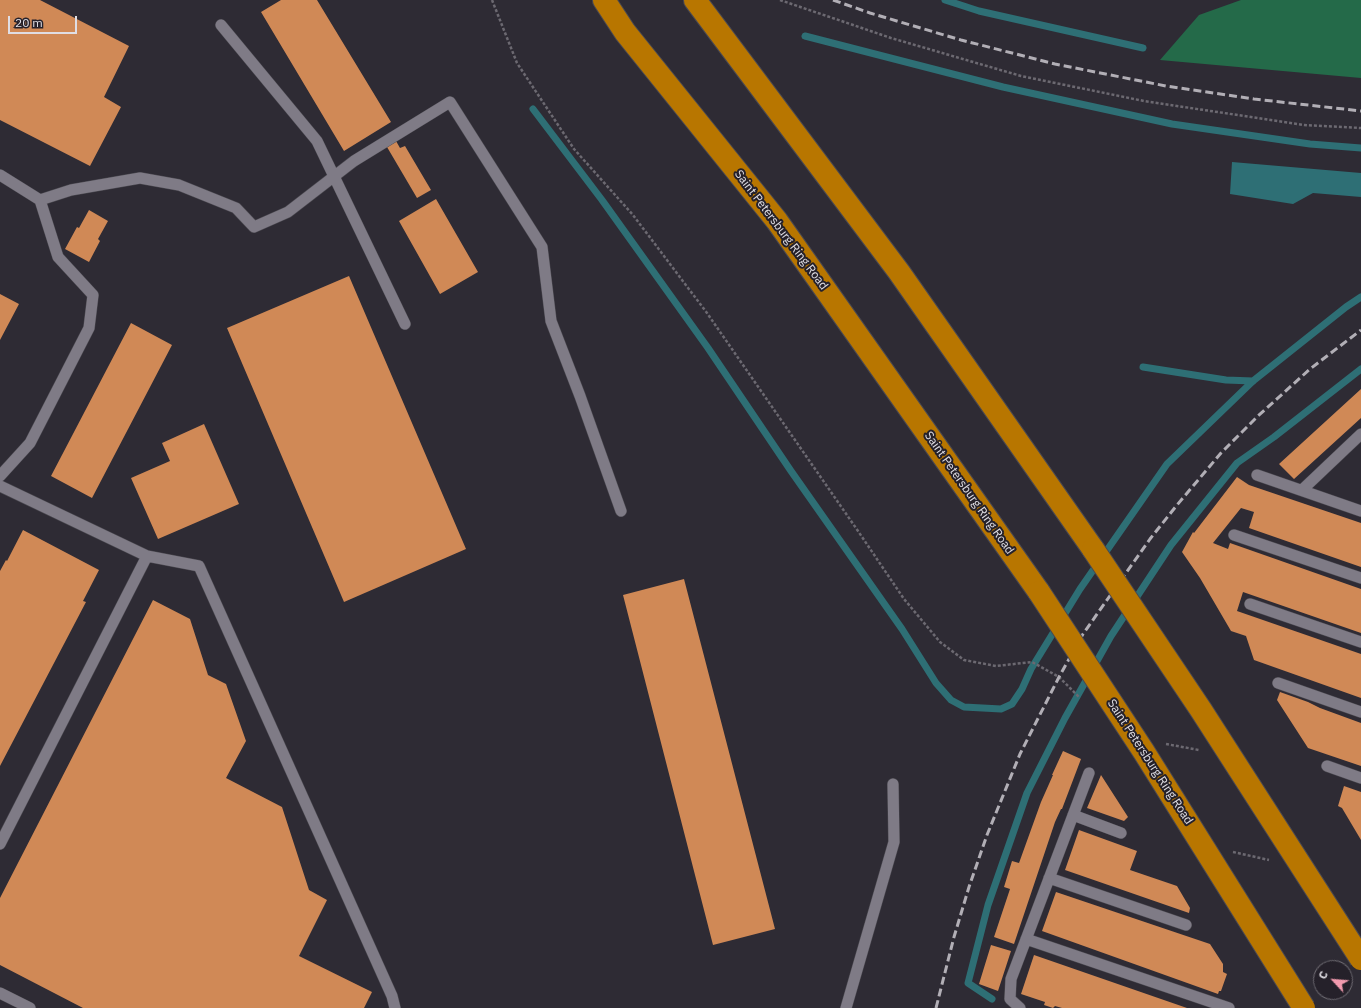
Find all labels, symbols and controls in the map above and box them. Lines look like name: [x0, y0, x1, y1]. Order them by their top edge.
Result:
scale bar: [10, 8, 79, 34]
text: 20 m: [15, 15, 43, 30]
street label: Saint Petersburg Ring Road: [731, 167, 831, 293]
street label: Saint Petersburg Ring Road: [921, 429, 1017, 557]
street label: Saint Petersburg Ring Road: [1104, 697, 1196, 827]
north arrow: [1313, 960, 1353, 1000]
text: С: [1315, 969, 1331, 981]

